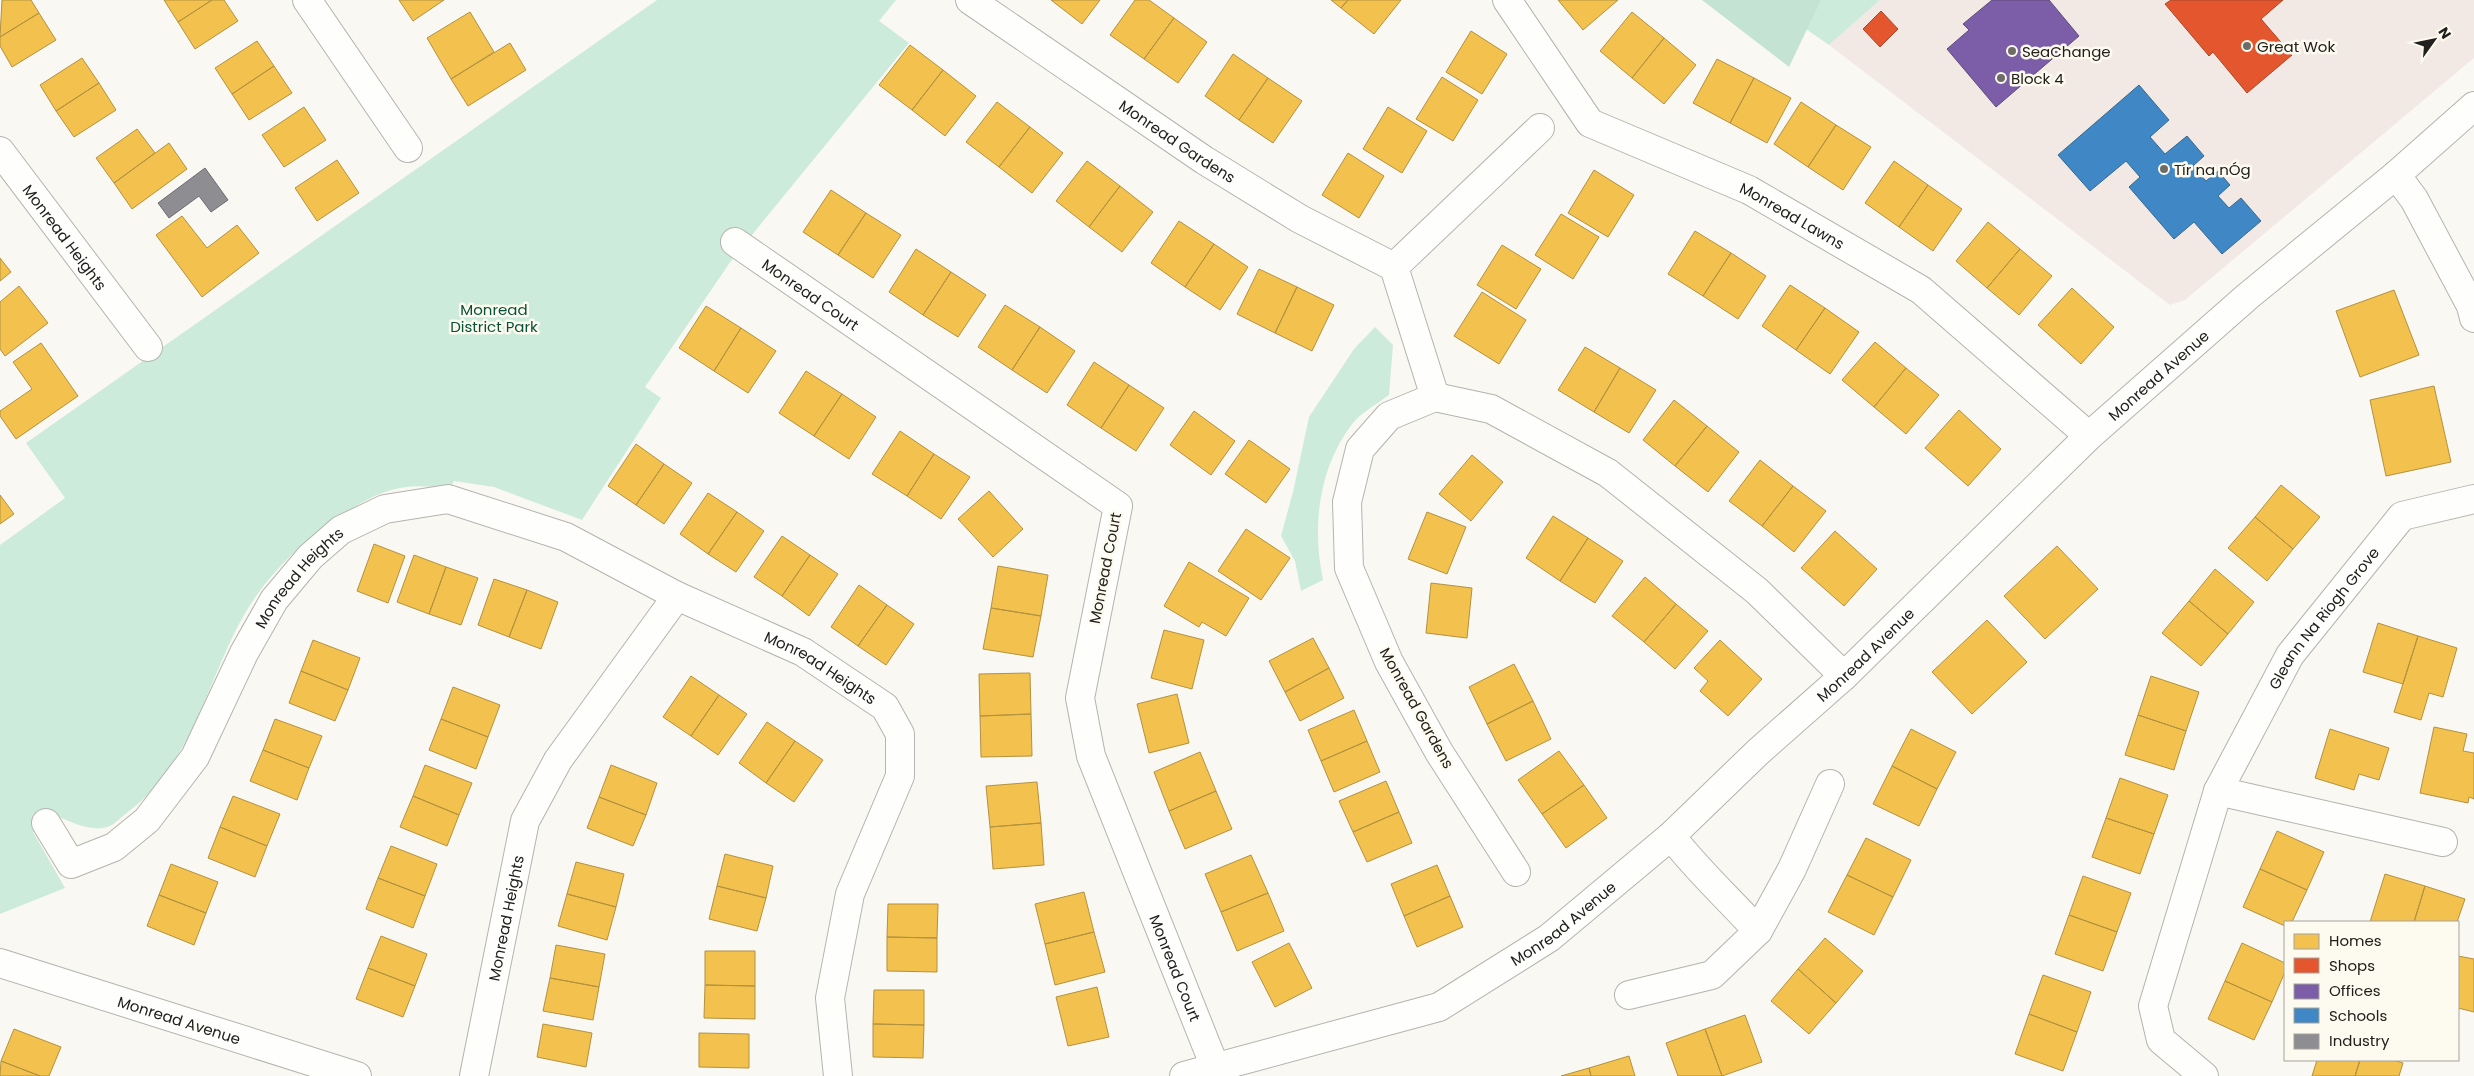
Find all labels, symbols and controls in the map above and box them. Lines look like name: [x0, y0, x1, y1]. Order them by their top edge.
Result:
north arrow: [2409, 15, 2459, 65]
text: N: [2434, 23, 2456, 43]
place label: Great Wok: [2257, 36, 2335, 57]
marker: Great Wok: [2241, 40, 2253, 52]
place label: SeaChange: [2022, 41, 2111, 62]
marker: SeaChange: [2006, 45, 2018, 57]
place label: Block 4: [2011, 68, 2064, 89]
marker: Block 4: [1995, 72, 2007, 84]
street label: Monread Gardens: [1115, 95, 1240, 188]
place label: Tír na nÓg: [2174, 159, 2251, 180]
marker: Tír na nÓg: [2158, 163, 2170, 175]
street label: Monread Lawns: [1737, 177, 1849, 254]
street label: Monread Heights: [18, 180, 112, 295]
street label: Monread Court: [758, 253, 863, 335]
park label: Monread District Park: [450, 299, 538, 337]
street label: Monread Avenue: [2103, 325, 2213, 425]
street label: Monread Court: [1084, 510, 1126, 626]
street label: Monread Heights: [250, 522, 348, 632]
street label: Gleann Na Riogh Grove: [2263, 542, 2384, 693]
street label: Monread Avenue: [1812, 603, 1919, 706]
street label: Monread Heights: [761, 626, 881, 709]
street label: Monread Gardens: [1375, 644, 1459, 773]
street label: Monread Heights: [483, 853, 528, 983]
street label: Monread Avenue: [1506, 876, 1620, 970]
street label: Monread Court: [1145, 911, 1206, 1024]
legend: [2284, 921, 2459, 1061]
text: Homes: [2329, 930, 2382, 951]
text: Shops: [2329, 955, 2375, 976]
text: Offices: [2329, 980, 2381, 1001]
street label: Monread Avenue: [115, 990, 243, 1049]
text: Schools: [2329, 1005, 2387, 1026]
text: Industry: [2329, 1030, 2390, 1051]

